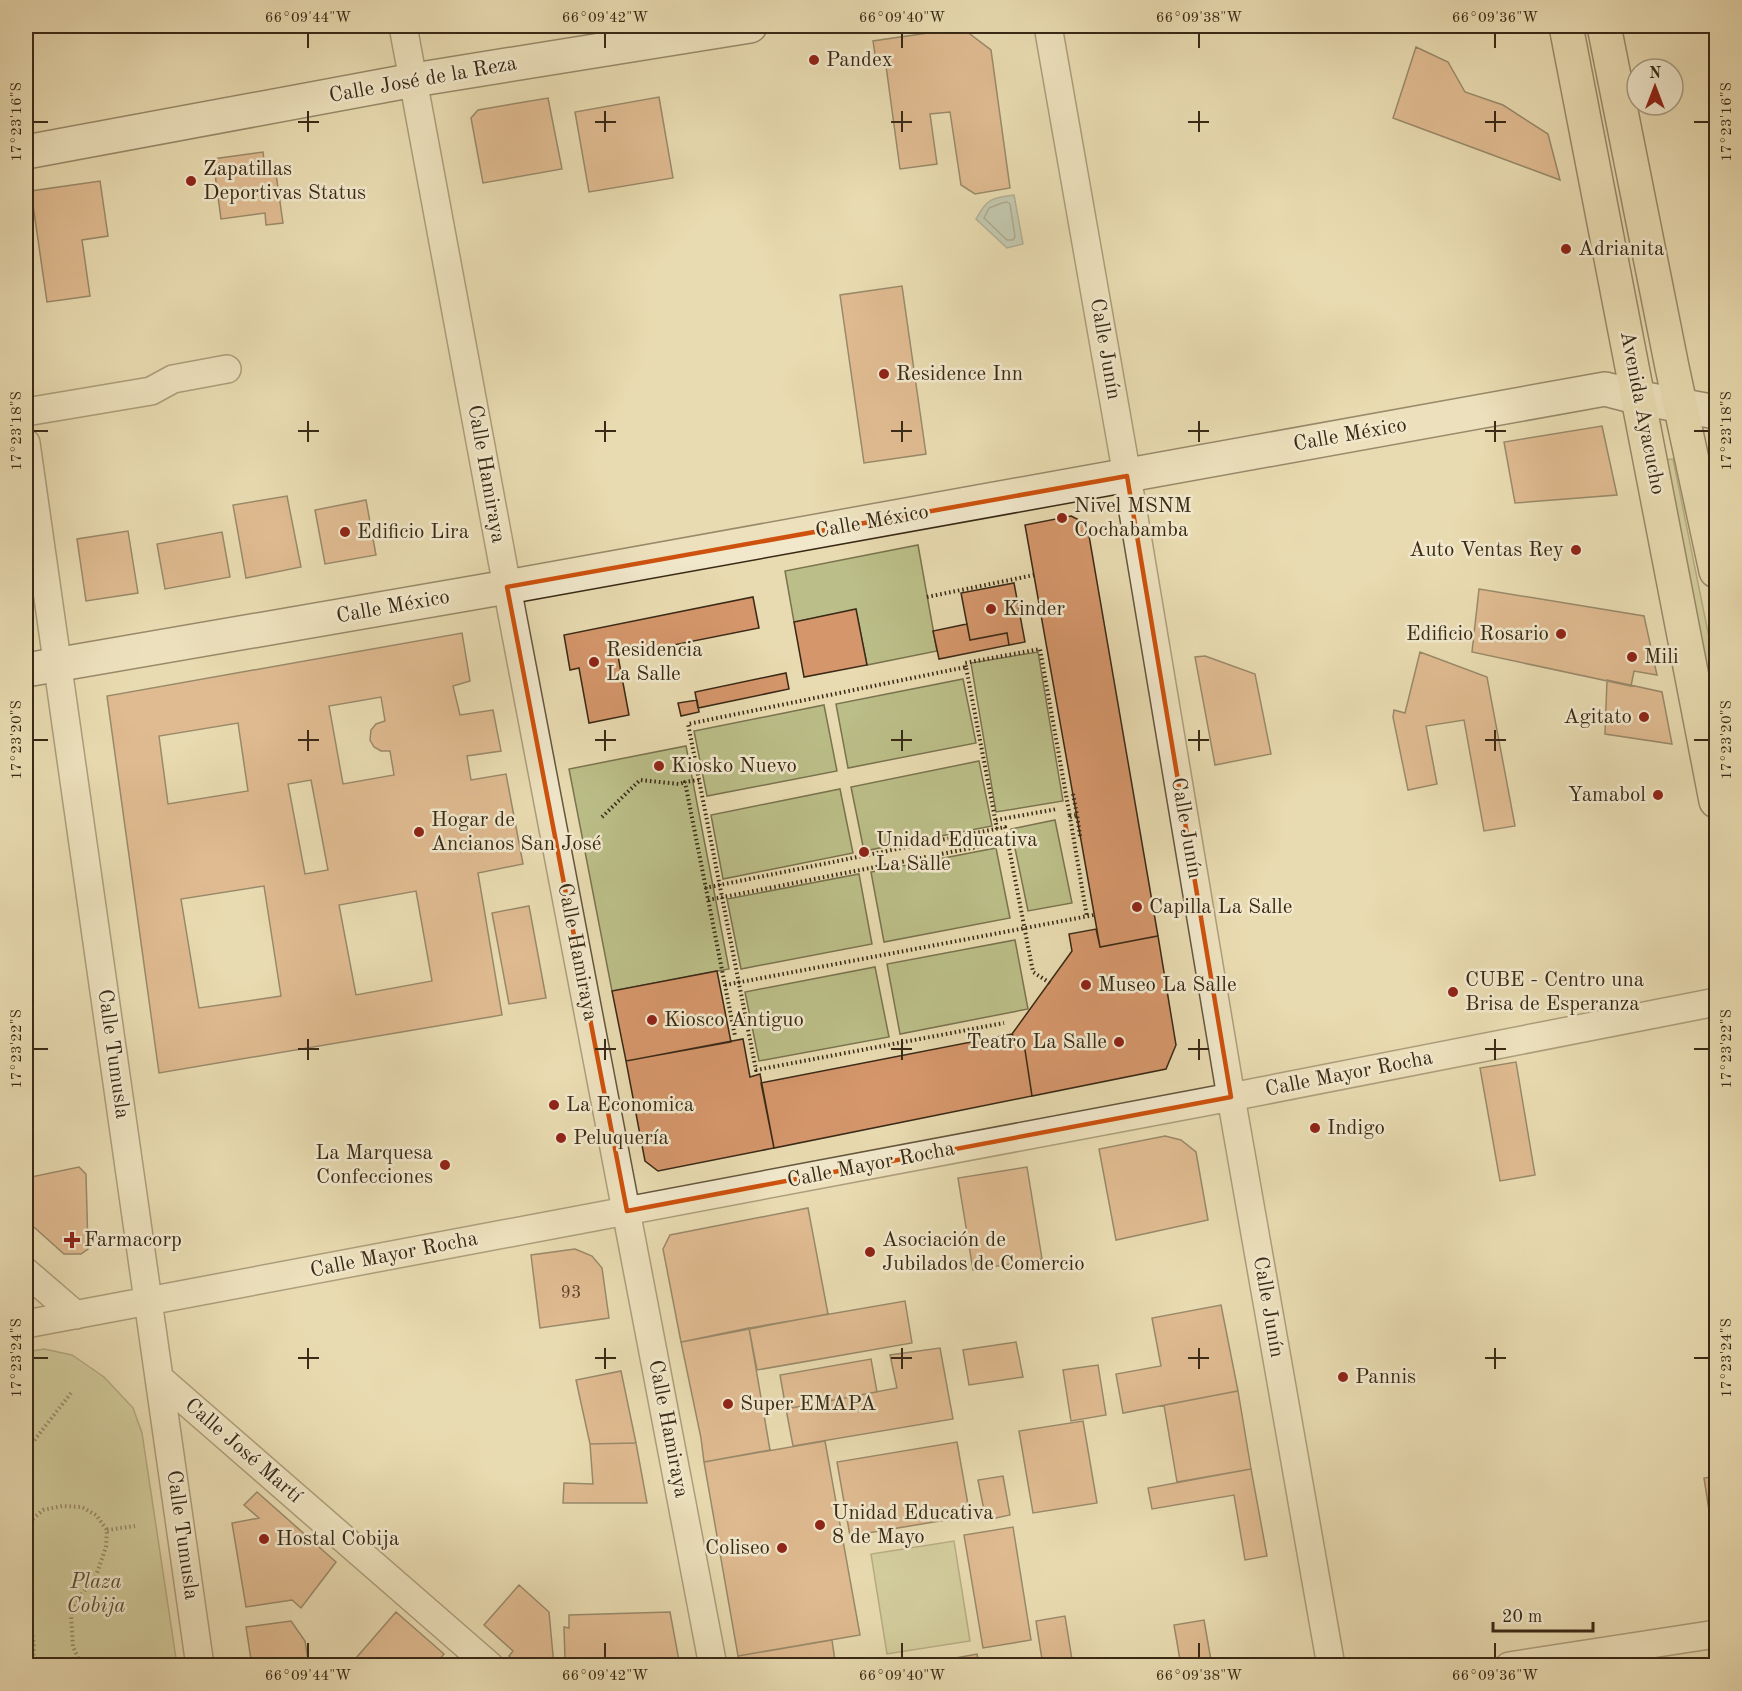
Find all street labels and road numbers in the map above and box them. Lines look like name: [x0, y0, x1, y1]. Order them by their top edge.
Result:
street label: Calle José de la Reza: [327, 53, 519, 107]
street label: Calle Junín: [1086, 297, 1124, 401]
street label: Avenida Ayacucho: [1616, 330, 1668, 496]
street label: Calle Hamiraya: [463, 403, 509, 545]
street label: Calle México: [1292, 415, 1408, 455]
street label: Calle México: [814, 502, 930, 542]
street label: Calle México: [335, 587, 451, 627]
street label: Calle Junín: [1167, 776, 1205, 880]
street label: Calle Hamiraya: [553, 881, 601, 1023]
street label: Calle Tumusla: [94, 988, 132, 1120]
street label: Calle Mayor Rocha: [1263, 1047, 1435, 1101]
street label: Calle Mayor Rocha: [785, 1138, 957, 1192]
street label: Calle Mayor Rocha: [308, 1228, 480, 1282]
street label: Calle Junín: [1249, 1255, 1287, 1359]
street label: Calle Hamiraya: [644, 1358, 692, 1500]
street label: Calle José Martí: [181, 1395, 306, 1507]
street label: Calle Tumusla: [163, 1469, 201, 1601]

